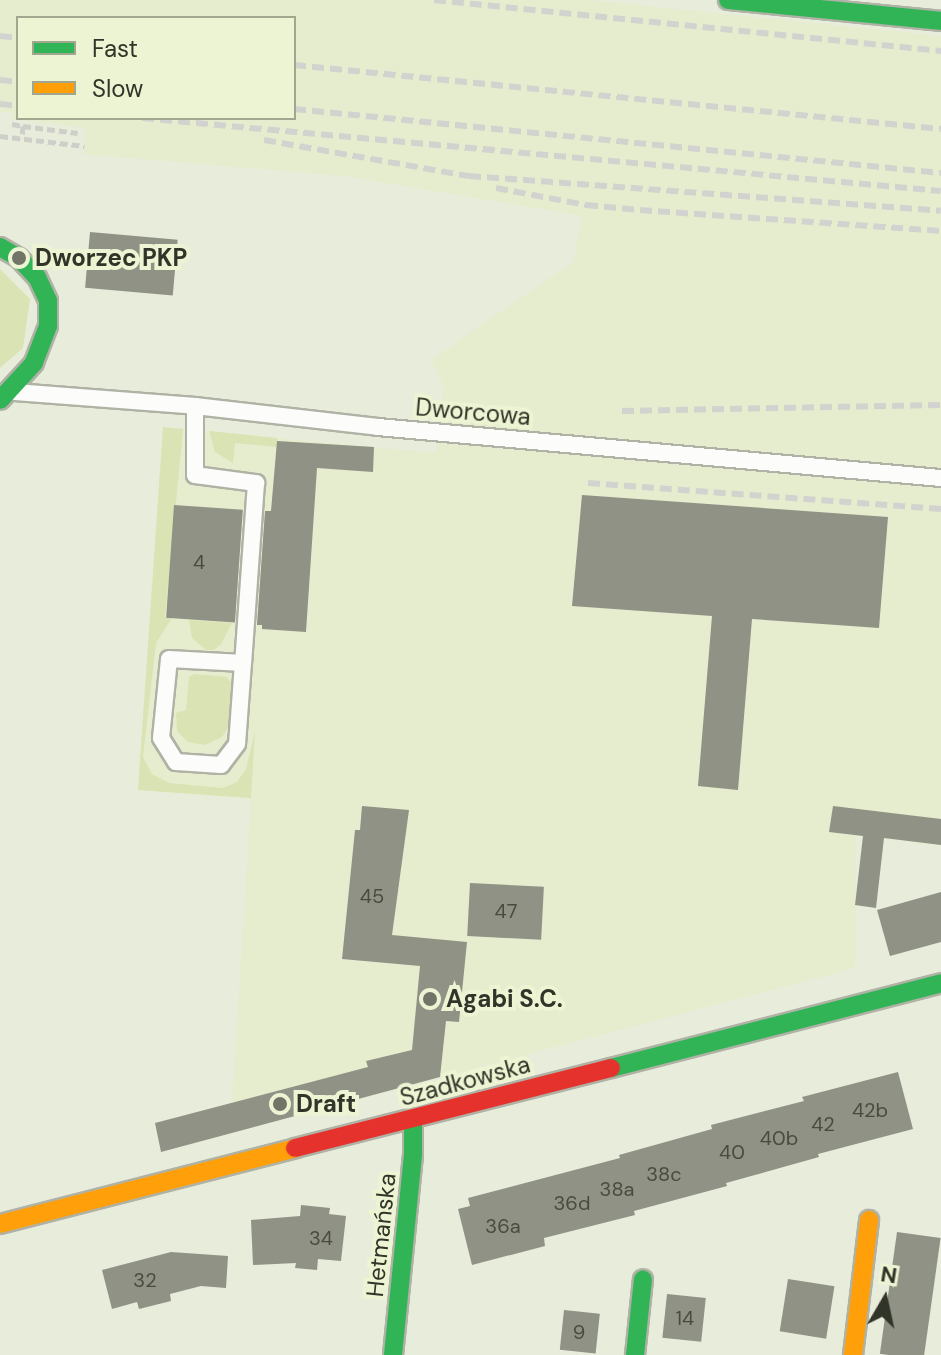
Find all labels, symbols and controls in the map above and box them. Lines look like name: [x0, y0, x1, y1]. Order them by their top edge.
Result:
legend: [16, 16, 296, 120]
text: Fast: [92, 33, 138, 64]
text: Slow: [92, 73, 143, 104]
place label: Dworzec PKP: [35, 244, 187, 272]
marker: Dworzec PKP: [10, 249, 28, 267]
street label: Dworcowa: [414, 393, 532, 431]
house number: 4: [193, 550, 205, 574]
house number: 45: [360, 884, 384, 908]
house number: 47: [495, 899, 517, 923]
place label: Agabi S.C.: [446, 985, 563, 1013]
marker: Agabi S.C.: [421, 990, 439, 1008]
street label: Szadkowska: [397, 1050, 533, 1112]
place label: Draft: [296, 1090, 356, 1118]
marker: Draft: [271, 1095, 289, 1113]
house number: 42b: [852, 1098, 888, 1122]
house number: 42: [811, 1112, 835, 1136]
house number: 40b: [760, 1126, 798, 1150]
house number: 40: [719, 1140, 745, 1164]
house number: 38c: [646, 1162, 682, 1186]
street label: Hetmańska: [360, 1172, 402, 1298]
house number: 38a: [600, 1177, 634, 1201]
house number: 36d: [554, 1191, 590, 1215]
house number: 36a: [485, 1214, 521, 1238]
house number: 34: [309, 1226, 333, 1250]
north arrow: [845, 1259, 925, 1339]
text: N: [879, 1259, 899, 1290]
house number: 32: [133, 1268, 157, 1292]
house number: 14: [676, 1306, 694, 1330]
house number: 9: [573, 1320, 585, 1344]

